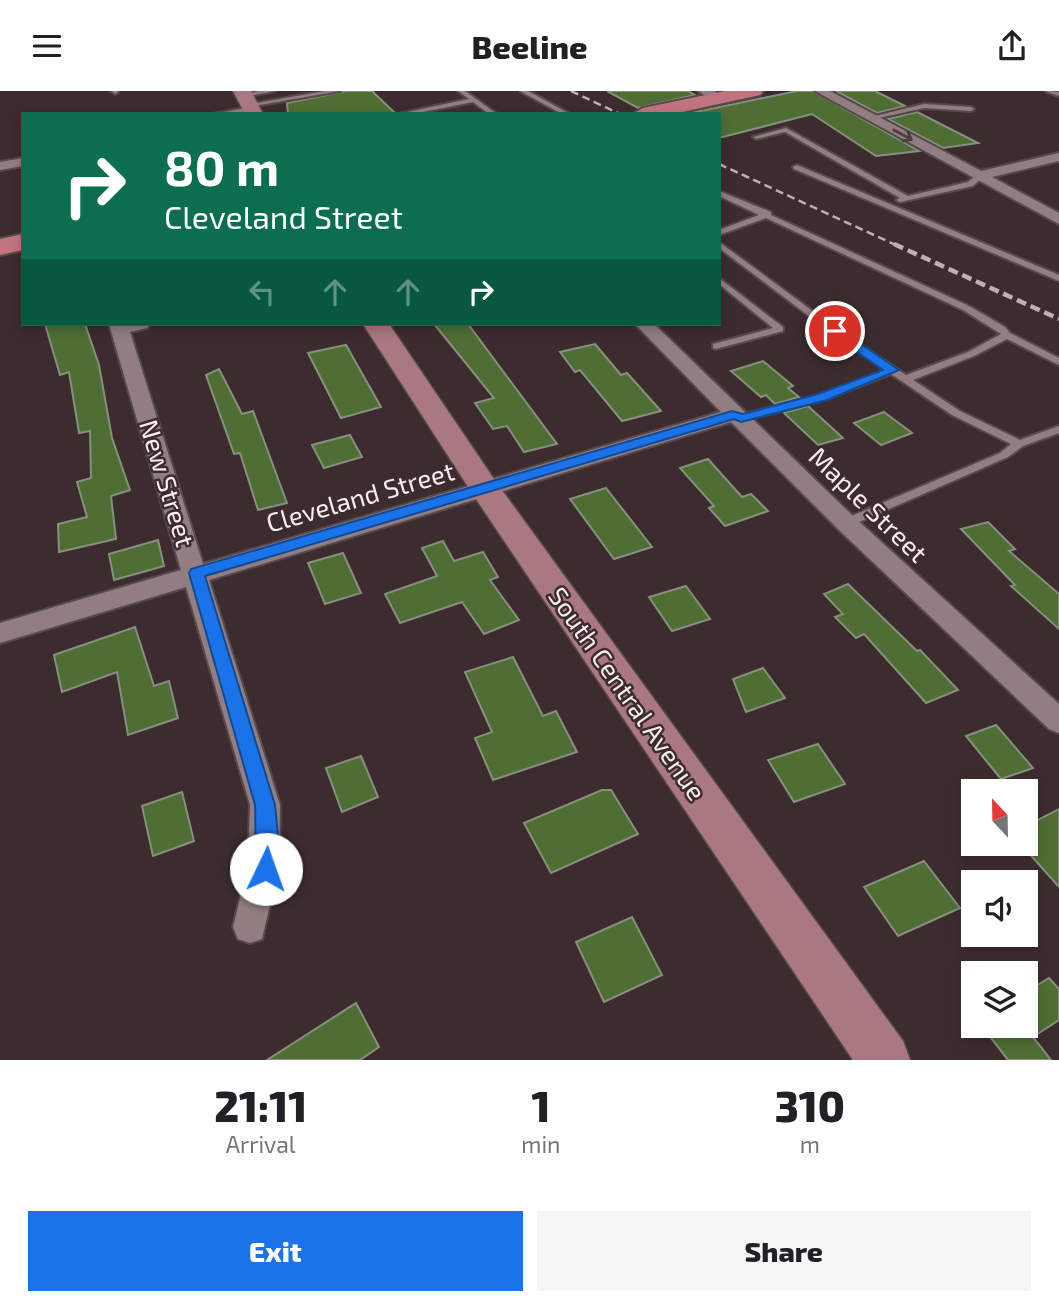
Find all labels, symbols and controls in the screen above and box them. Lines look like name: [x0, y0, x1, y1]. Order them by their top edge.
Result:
icon: menu: [28, 27, 66, 65]
text: Beeline: [471, 27, 588, 65]
icon: share: [993, 27, 1031, 65]
one-way arrow: [892, 128, 912, 142]
text: 80 m: [164, 137, 279, 196]
icon: right: [49, 140, 140, 231]
text: Cleveland Street: [164, 197, 403, 235]
icon: left: [243, 273, 281, 311]
icon: ahead: [316, 273, 354, 311]
icon: ahead: [389, 273, 427, 311]
icon: right: [462, 273, 500, 311]
pin: [805, 301, 865, 361]
icon: arrive: [816, 312, 854, 350]
street label: New Street: [134, 416, 202, 550]
street label: Maple Street: [804, 440, 934, 568]
street label: Cleveland Street: [262, 454, 458, 538]
street label: South Central Avenue: [543, 581, 713, 805]
north arrow: [961, 779, 1038, 856]
map controls: [961, 779, 1038, 1038]
position arrow: [229, 832, 303, 906]
button: sound: [961, 870, 1038, 947]
button: layers: [961, 961, 1038, 1038]
text: 21:11: [214, 1080, 307, 1130]
text: 1: [531, 1080, 550, 1130]
text: 310: [775, 1080, 845, 1130]
text: Arrival: [226, 1130, 296, 1158]
text: min: [521, 1130, 560, 1158]
text: m: [800, 1130, 820, 1158]
button: Exit: [28, 1211, 523, 1291]
button: Share: [537, 1211, 1031, 1291]

